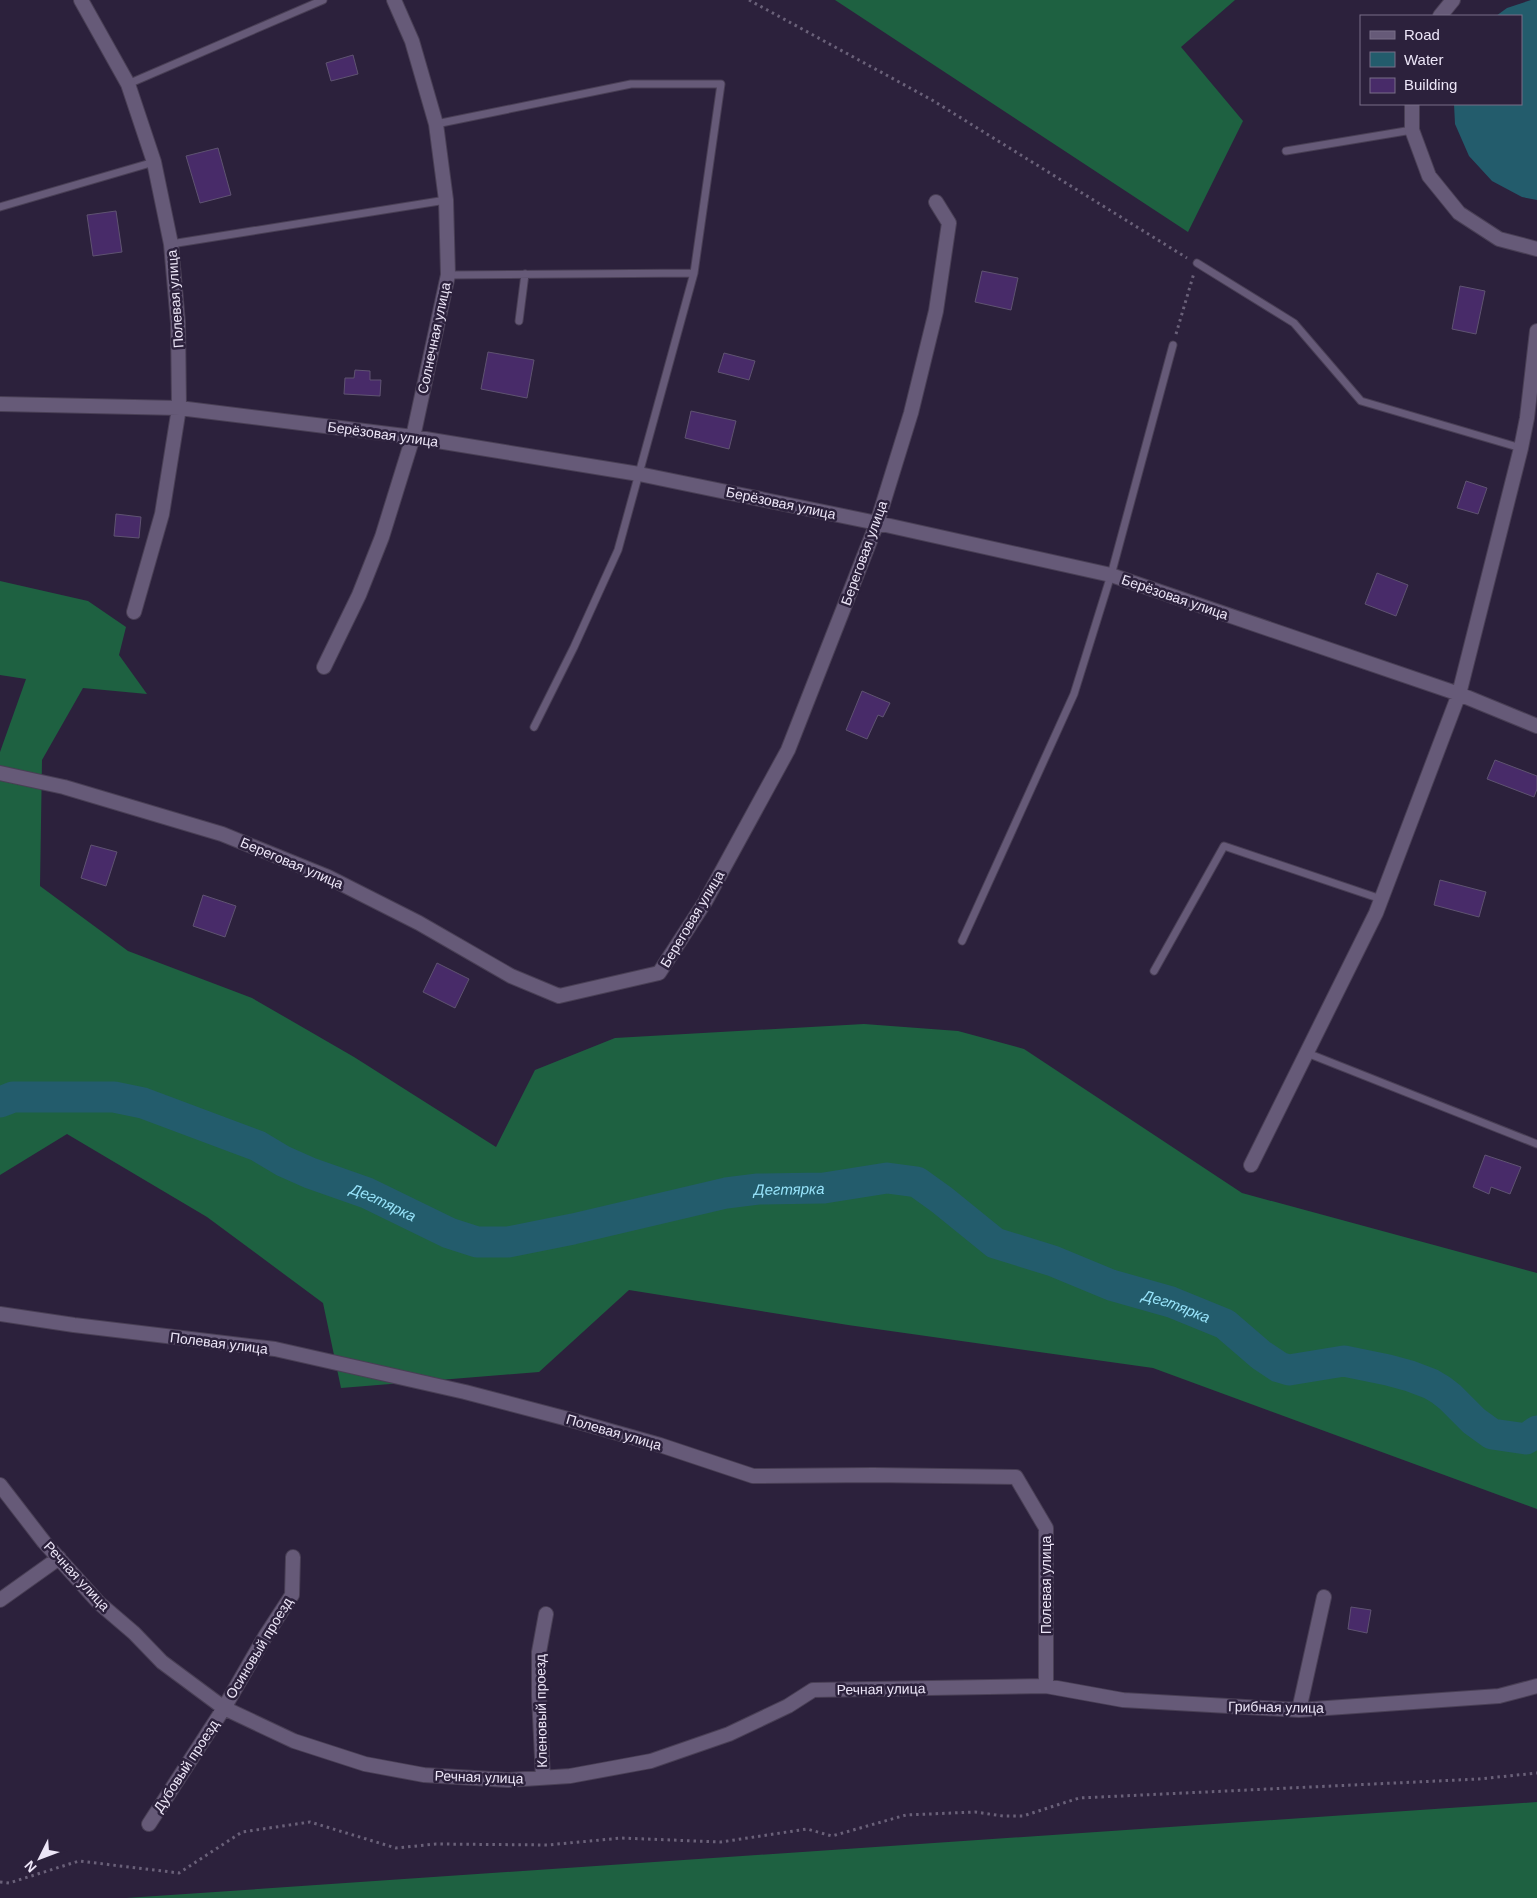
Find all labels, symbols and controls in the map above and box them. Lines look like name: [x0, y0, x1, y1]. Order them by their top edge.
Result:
legend: [1360, 15, 1522, 105]
text: Road: [1404, 26, 1440, 43]
text: Water: [1404, 51, 1443, 68]
text: Building: [1404, 76, 1457, 93]
street label: Полевая улица: [164, 249, 186, 349]
street label: Солнечная улица: [414, 281, 454, 395]
street label: Берёзовая улица: [327, 418, 440, 450]
street label: Берёзовая улица: [725, 484, 837, 522]
street label: Береговая улица: [838, 498, 890, 607]
street label: Берёзовая улица: [1120, 571, 1231, 623]
street label: Береговая улица: [238, 834, 346, 892]
street label: Береговая улица: [657, 867, 727, 970]
water label: Дегтярка: [347, 1179, 419, 1224]
water label: Дегтярка: [752, 1179, 825, 1198]
water label: Дегтярка: [1139, 1285, 1213, 1326]
street label: Полевая улица: [169, 1329, 269, 1357]
street label: Полевая улица: [564, 1411, 664, 1453]
street label: Полевая улица: [1038, 1536, 1054, 1634]
street label: Речная улица: [41, 1538, 113, 1614]
street label: Осиновый проезд: [222, 1594, 296, 1702]
street label: Кленовый проезд: [532, 1654, 550, 1768]
street label: Речная улица: [836, 1680, 926, 1698]
street label: Грибная улица: [1228, 1698, 1324, 1716]
street label: Дубовый проезд: [150, 1717, 222, 1815]
street label: Речная улица: [434, 1767, 524, 1787]
north arrow: [15, 1833, 65, 1883]
text: N: [21, 1858, 40, 1876]

